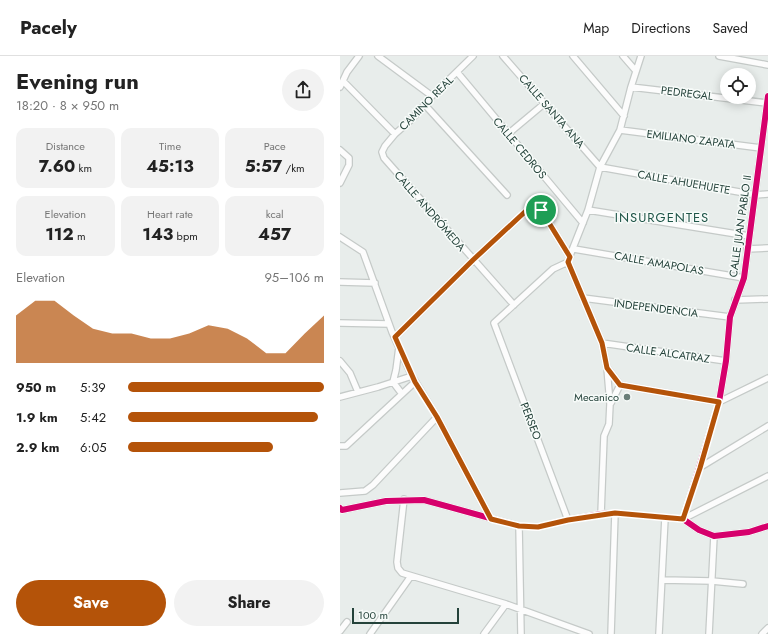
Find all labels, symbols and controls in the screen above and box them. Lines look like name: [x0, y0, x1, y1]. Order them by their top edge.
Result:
text: Pacely: [20, 14, 77, 41]
text: Map: [583, 18, 609, 38]
text: Directions: [631, 18, 691, 38]
text: Saved: [713, 18, 748, 38]
text: Evening run: [16, 65, 139, 97]
map controls: [720, 68, 756, 104]
button: locate: [720, 68, 756, 104]
button: share: [282, 69, 324, 111]
street label: CALLE SANTA ANA: [515, 71, 589, 152]
street label: CAMINO REAL: [395, 72, 457, 134]
street label: PEDREGAL: [660, 82, 714, 104]
text: 18:20 · 8 × 950 m: [16, 96, 119, 115]
street label: CALLE CEDROS: [490, 114, 550, 182]
street label: EMILIANO ZAPATA: [646, 126, 737, 152]
text: Distance: [46, 138, 85, 154]
text: Time: [159, 138, 181, 154]
text: Pace: [264, 138, 286, 154]
text: 7.60: [39, 154, 75, 178]
text: 45:13: [146, 154, 194, 178]
text: 5:57: [245, 154, 282, 178]
text: km: [75, 160, 92, 176]
text: /km: [282, 160, 305, 176]
street label: CALLE AHUEHUETE: [636, 166, 732, 198]
street label: CALLE ANDRÓMEDA: [391, 167, 470, 255]
street label: CALLE JUAN PABLO II: [725, 174, 755, 278]
pin: [524, 193, 558, 227]
icon: arrive: [530, 199, 552, 221]
text: Elevation: [45, 206, 86, 222]
text: Heart rate: [147, 206, 193, 222]
text: kcal: [266, 206, 284, 222]
district label: INSURGENTES: [615, 208, 709, 227]
text: 112: [45, 222, 74, 246]
text: 143: [142, 222, 173, 246]
text: 457: [258, 222, 291, 246]
text: m: [74, 228, 86, 244]
text: bpm: [173, 228, 198, 244]
street label: CALLE AMAPOLAS: [613, 247, 705, 279]
text: Elevation: [16, 268, 65, 287]
text: 95–106 m: [264, 268, 324, 287]
street label: INDEPENDENCIA: [613, 295, 700, 321]
street label: CALLE ALCATRAZ: [625, 339, 711, 367]
text: 950 m: [16, 378, 56, 397]
text: 5:39: [80, 378, 106, 397]
place label: Mecanico: [574, 389, 619, 405]
marker: Mecanico: [622, 392, 632, 402]
street label: PERSEO: [517, 400, 546, 442]
text: 1.9 km: [16, 408, 58, 427]
text: 5:42: [80, 408, 106, 427]
text: 2.9 km: [16, 438, 59, 457]
text: 6:05: [80, 438, 107, 457]
button: Save: [16, 580, 166, 626]
button: Share: [174, 580, 324, 626]
scale bar: [352, 606, 459, 625]
text: 100 m: [358, 607, 388, 623]

